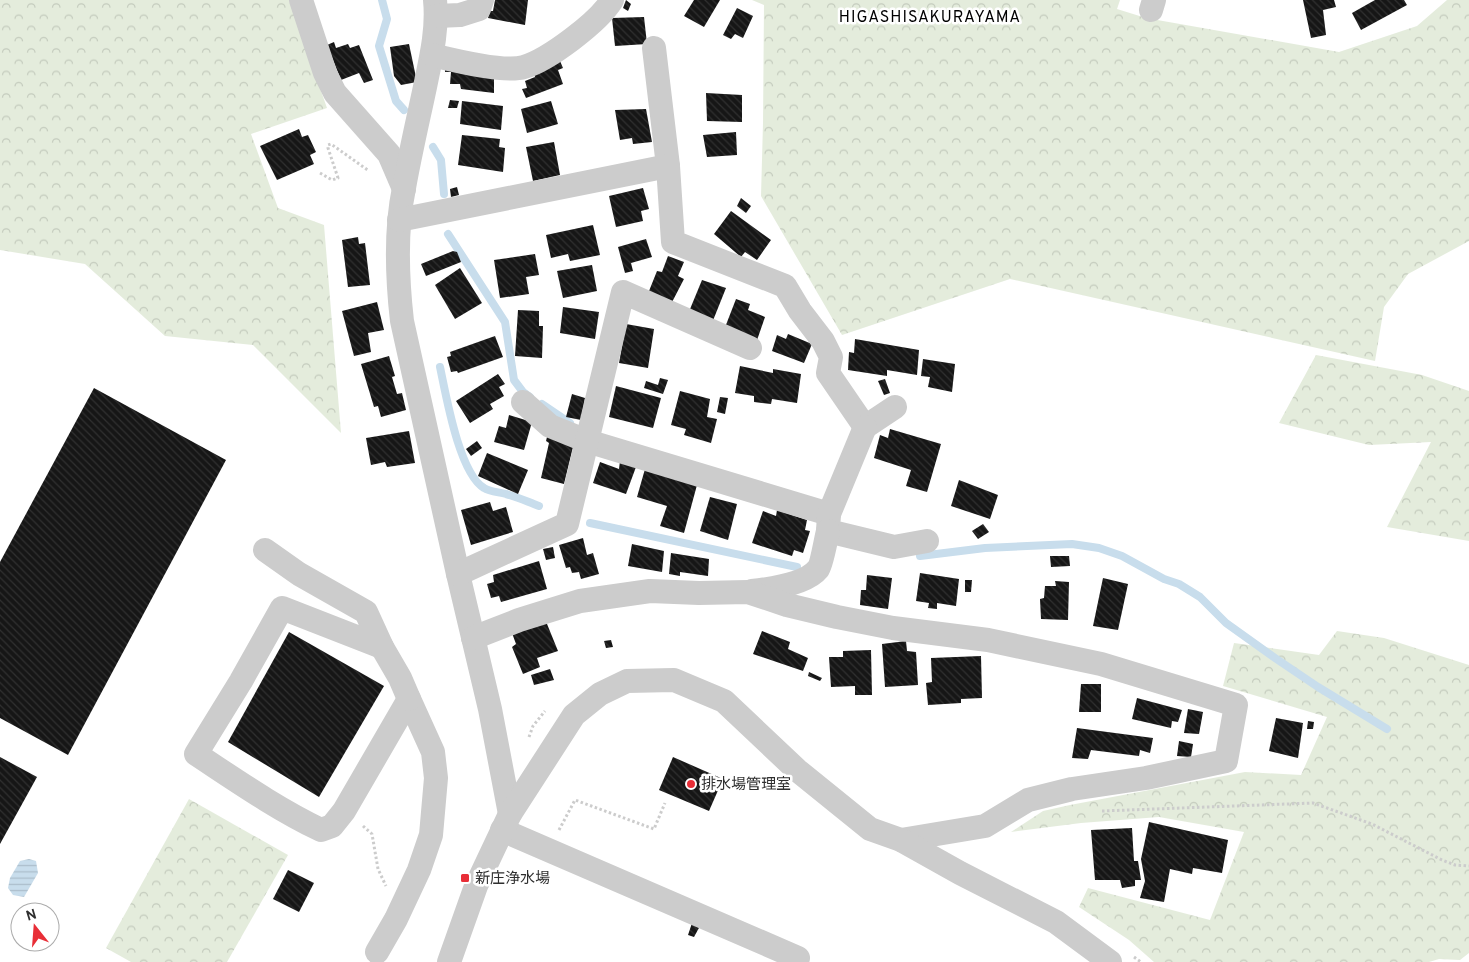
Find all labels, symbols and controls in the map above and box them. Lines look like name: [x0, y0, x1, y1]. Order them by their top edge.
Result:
district label: HIGASHISAKURAYAMA: [839, 8, 1021, 28]
place label: 排水場管理室: [701, 776, 791, 795]
marker: 排水場管理室: [685, 778, 697, 790]
place label: 新庄浄水場: [475, 870, 550, 889]
marker: 新庄浄水場: [459, 872, 471, 884]
north arrow: [10, 902, 60, 952]
text: N: [24, 906, 39, 926]

